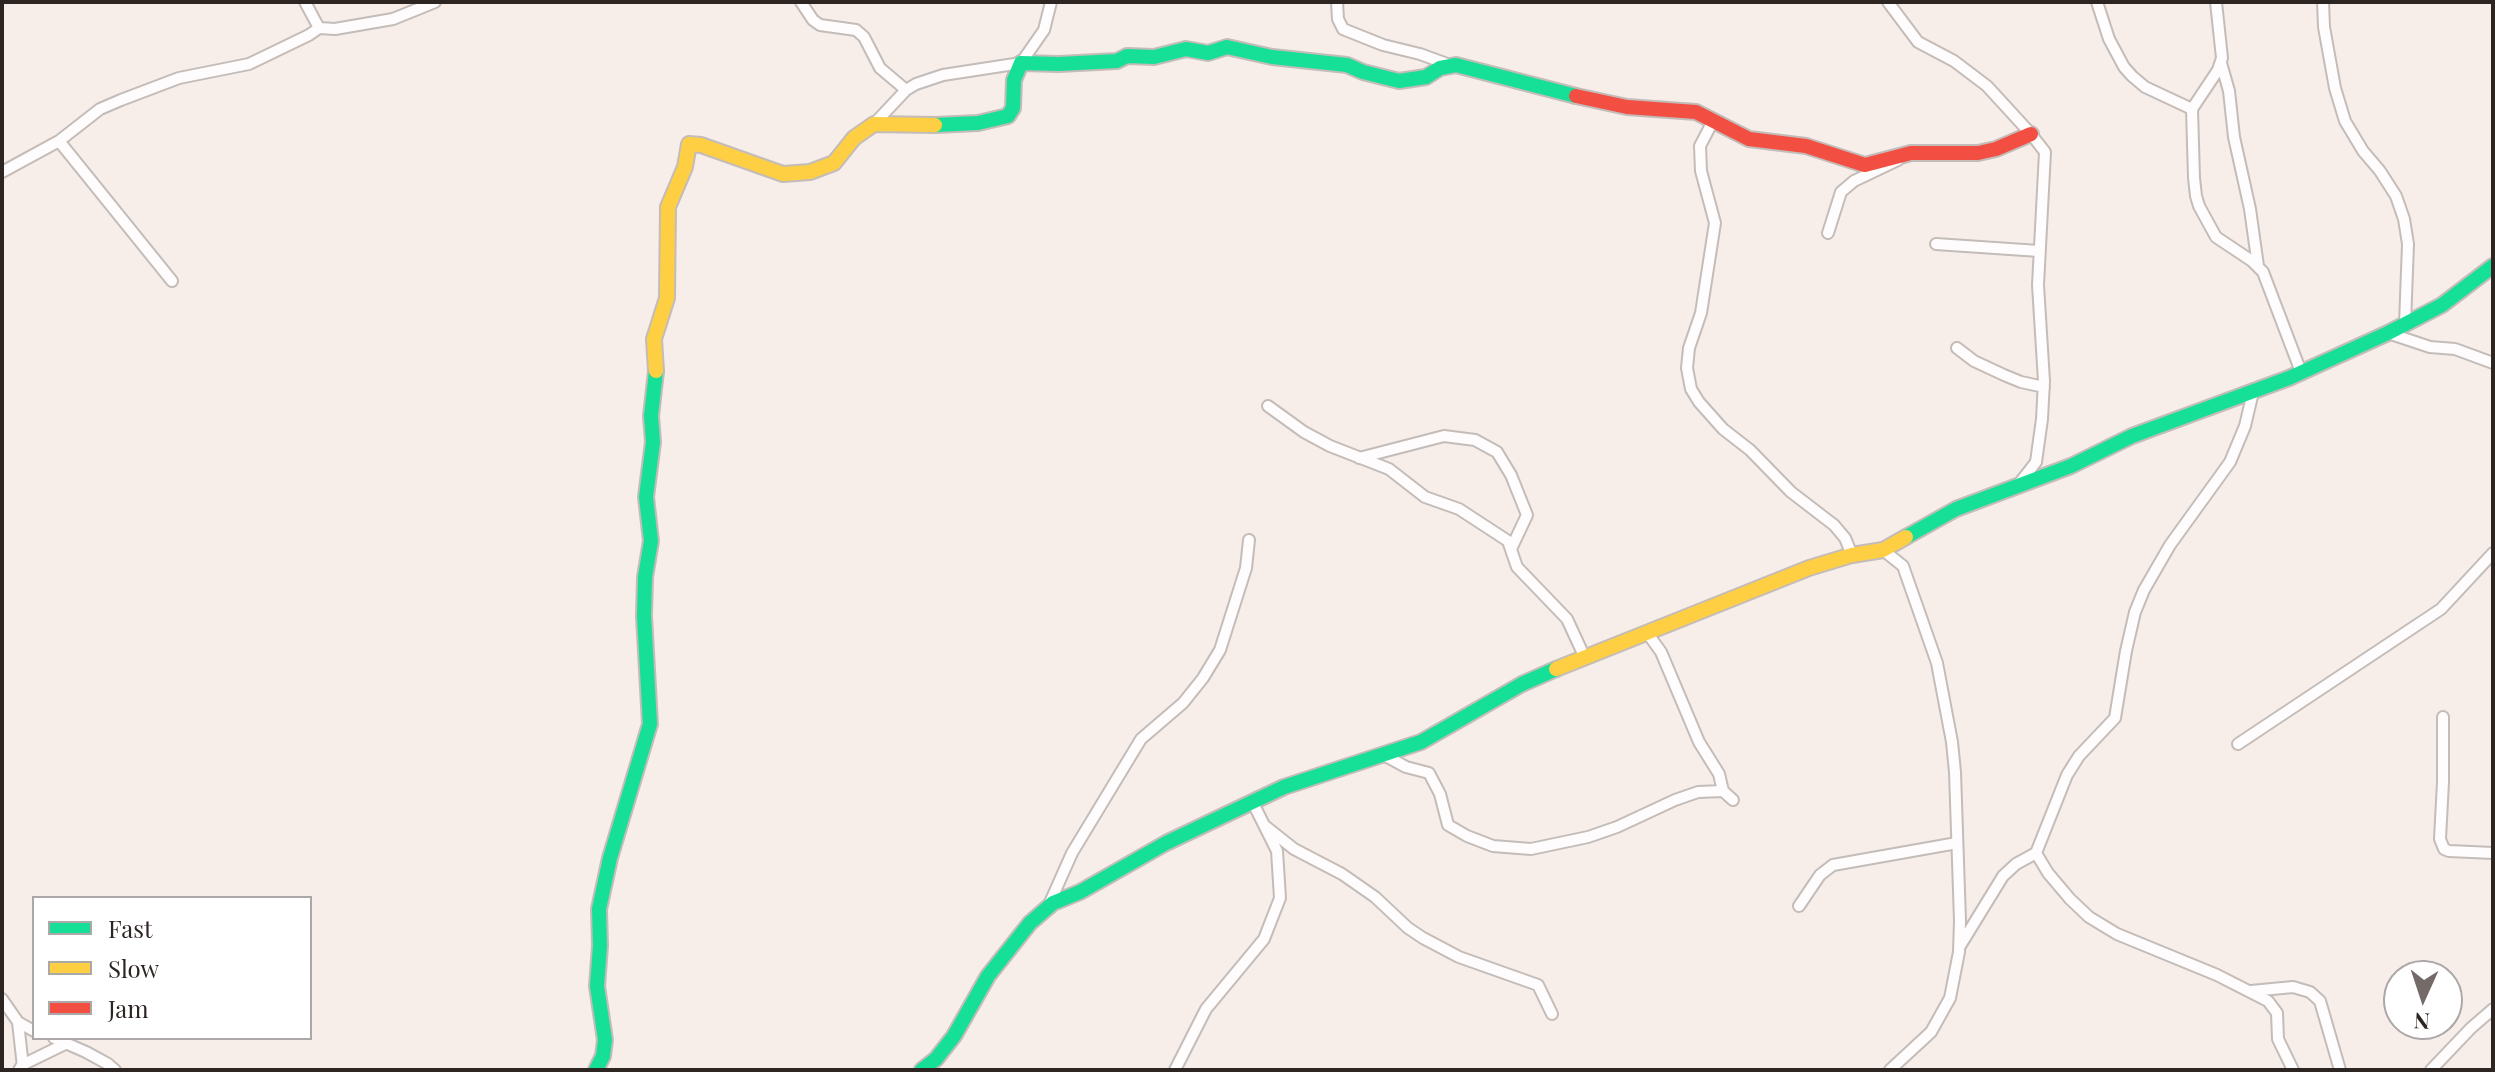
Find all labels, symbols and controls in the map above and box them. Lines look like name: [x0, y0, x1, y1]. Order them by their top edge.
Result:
legend: [32, 896, 312, 1040]
text: Fast: [108, 912, 153, 944]
text: Slow: [108, 952, 159, 984]
north arrow: [2383, 960, 2463, 1040]
text: Jam: [108, 992, 149, 1024]
text: N: [2413, 1007, 2431, 1037]

